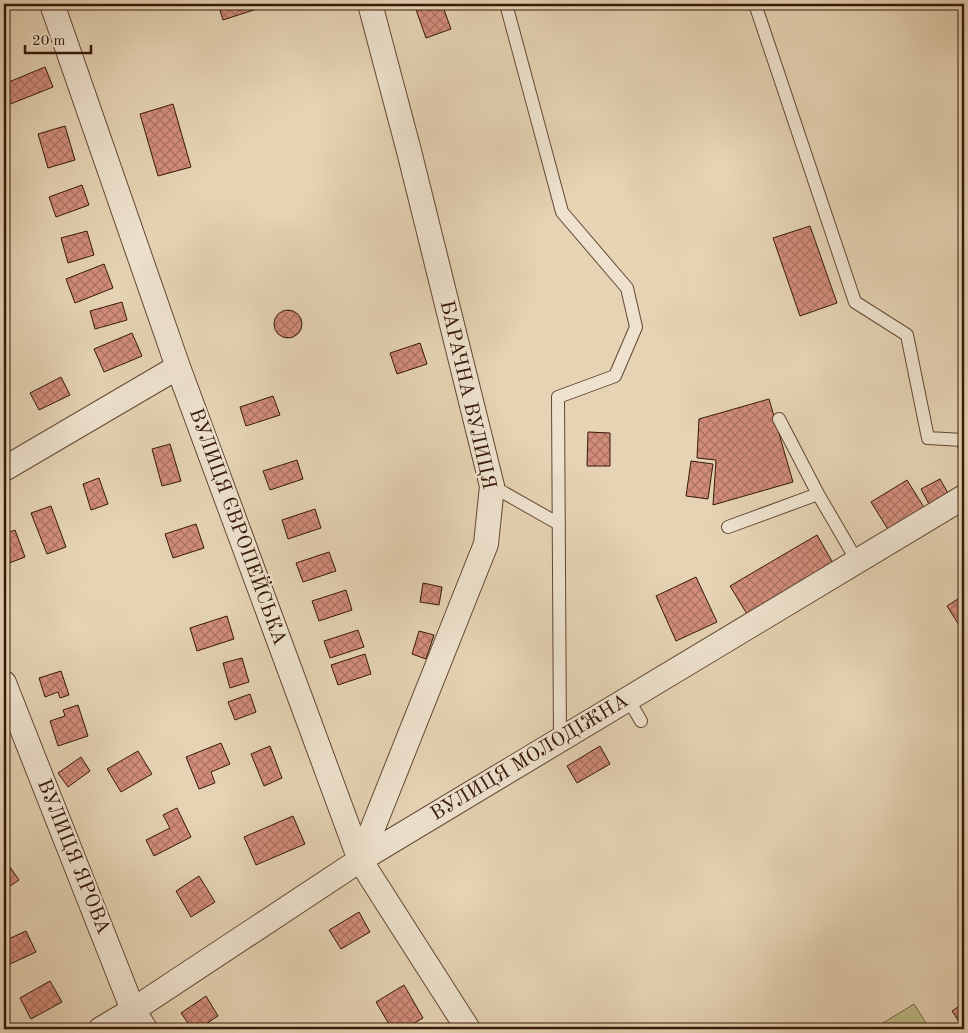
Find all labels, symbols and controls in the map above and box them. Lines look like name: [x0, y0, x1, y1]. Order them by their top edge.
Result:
scale bar: [25, 22, 91, 54]
text: 20 m: [32, 34, 66, 49]
street label: БАРАЧНА ВУЛИЦЯ: [436, 299, 498, 491]
street label: ВУЛИЦЯ ЄВРОПЕЙСЬКА: [185, 405, 292, 648]
street label: ВУЛИЦЯ МОЛОДІЖНА: [427, 691, 633, 825]
street label: ВУЛИЦЯ ЯРОВА: [33, 777, 113, 937]

